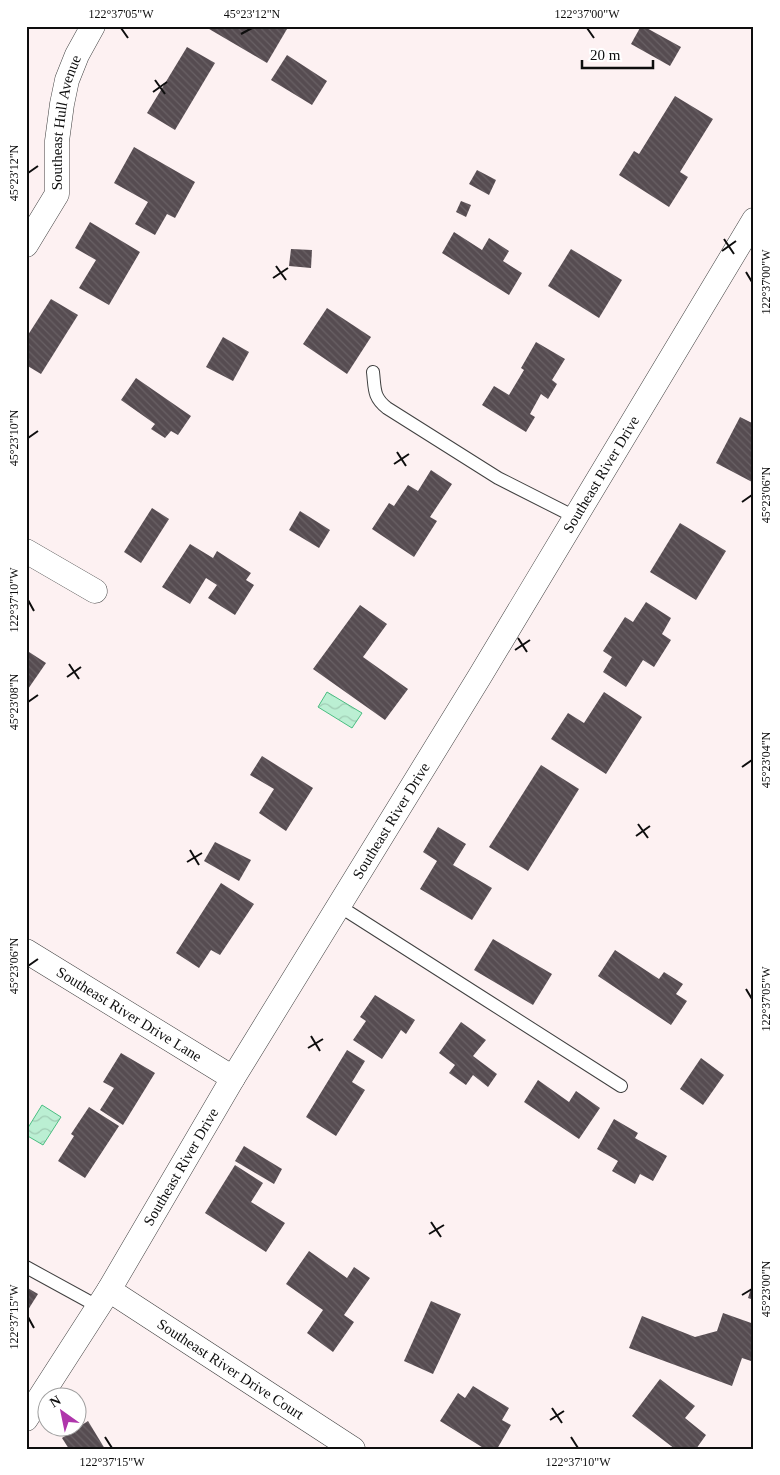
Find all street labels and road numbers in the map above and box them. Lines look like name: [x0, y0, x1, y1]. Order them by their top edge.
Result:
street label: Southeast Hull Avenue: [49, 52, 84, 190]
street label: Southeast River Drive: [560, 413, 643, 536]
street label: Southeast River Drive: [349, 759, 433, 882]
street label: Southeast River Drive Lane: [54, 964, 205, 1065]
street label: Southeast River Drive: [140, 1105, 222, 1229]
street label: Southeast River Drive Court: [154, 1316, 307, 1423]

